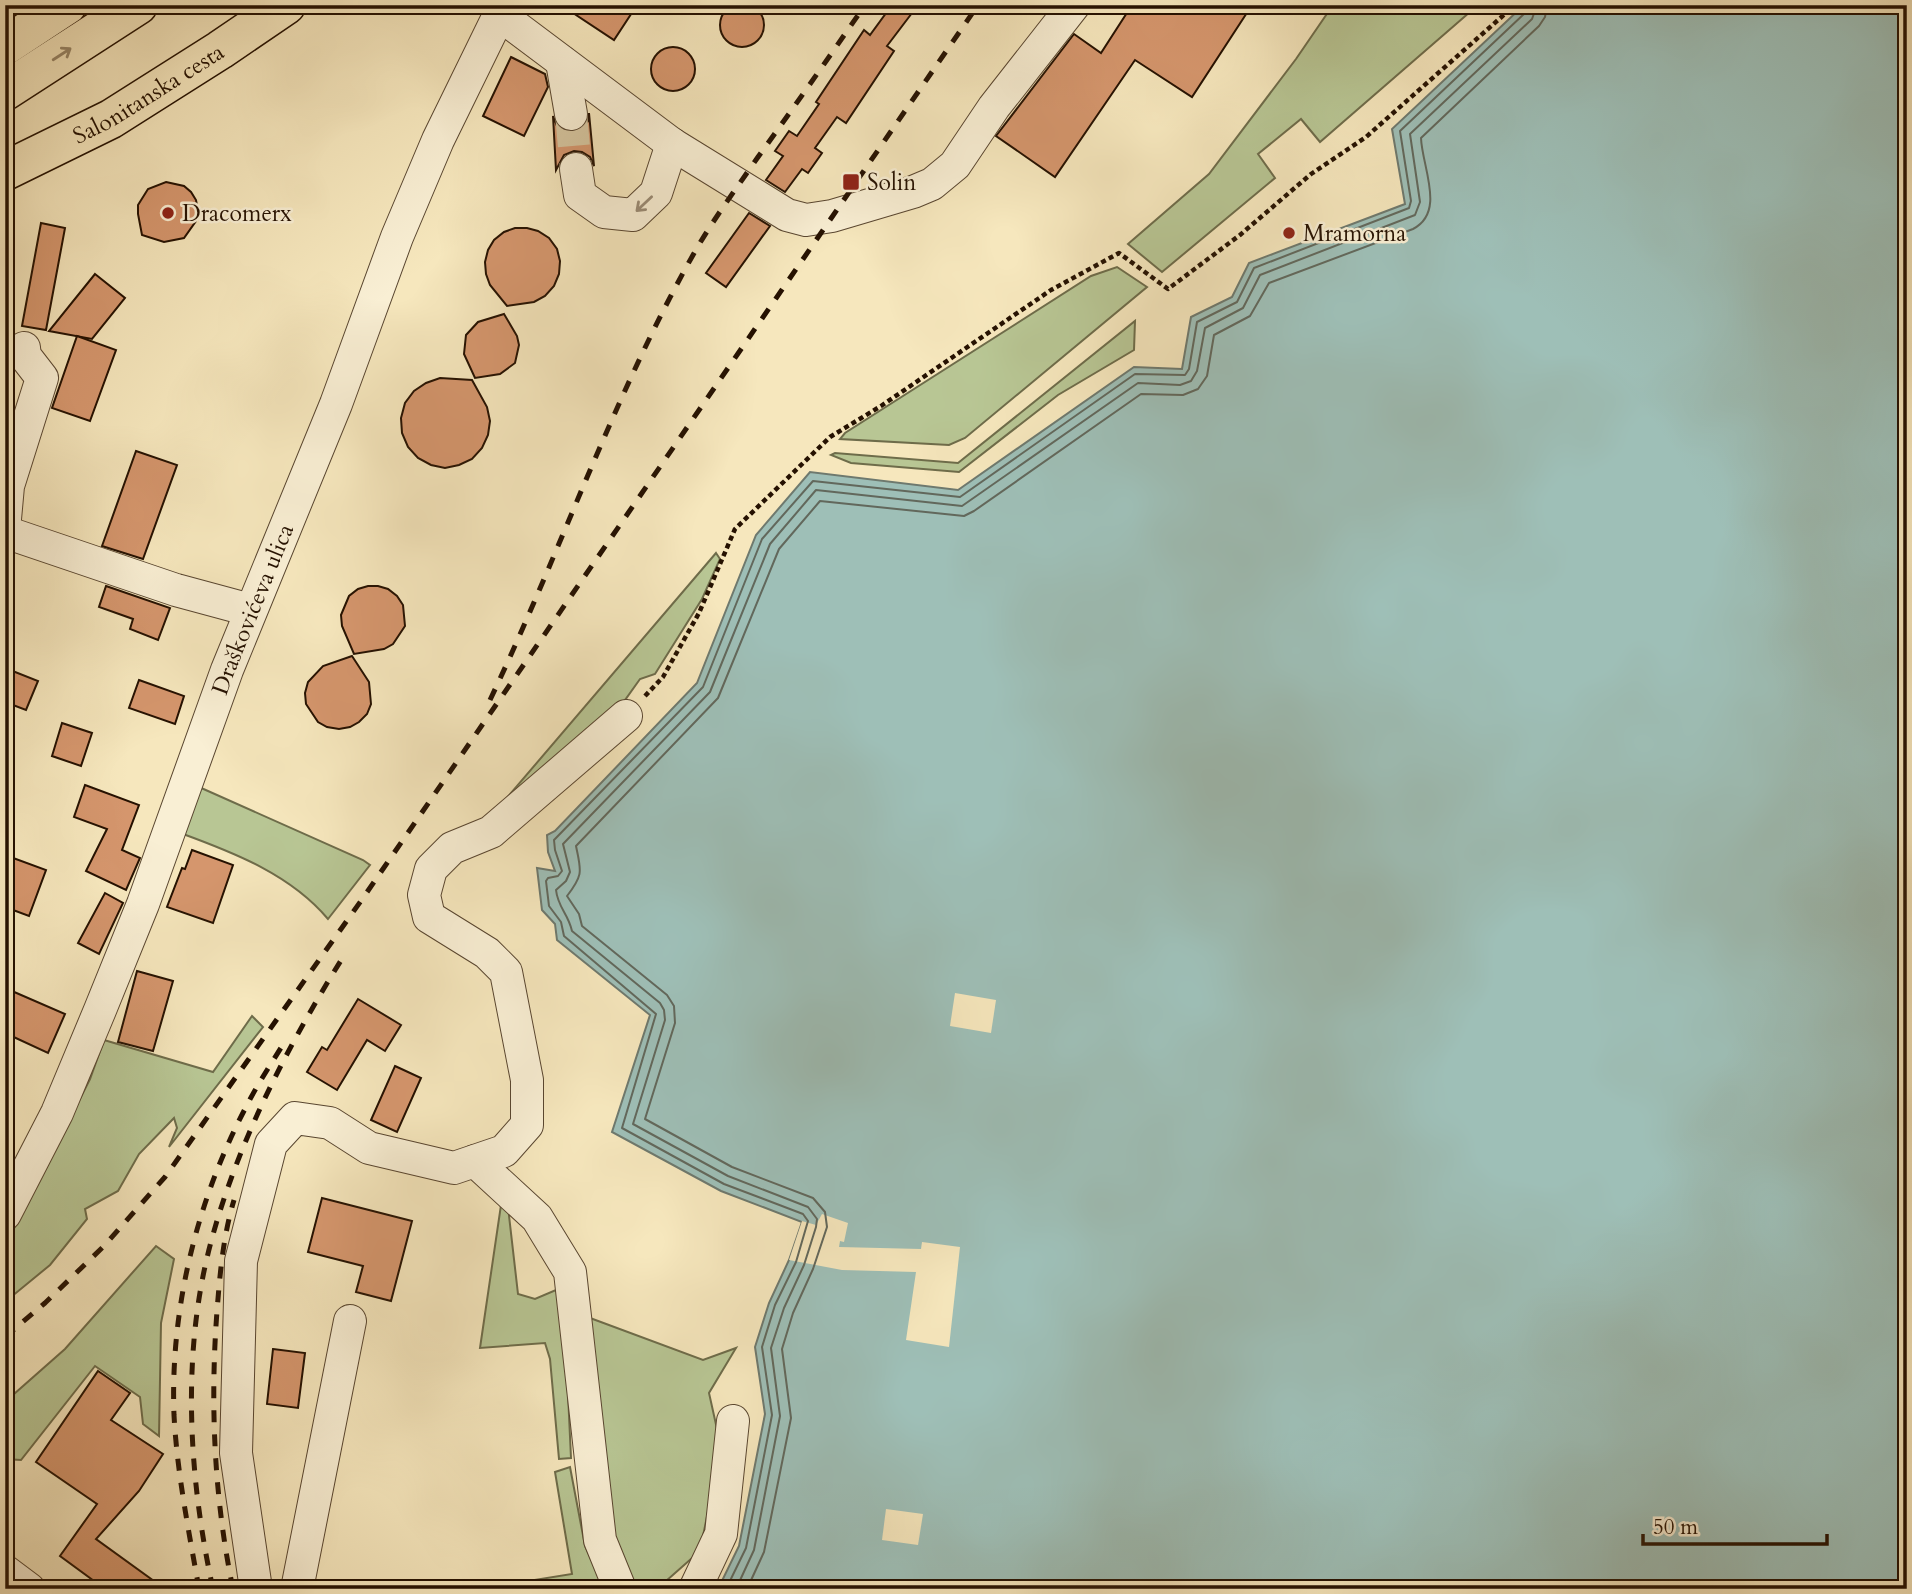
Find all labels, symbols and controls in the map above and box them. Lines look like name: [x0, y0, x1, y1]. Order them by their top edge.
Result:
street label: Salonitanska cesta: [68, 36, 230, 151]
one-way arrow: [52, 47, 72, 61]
place label: Solin: [867, 167, 916, 198]
marker: Solin: [841, 172, 861, 192]
one-way arrow: [636, 196, 653, 213]
place label: Dracomerx: [182, 198, 292, 229]
marker: Dracomerx: [160, 205, 176, 221]
place label: Mramorna: [1303, 218, 1406, 249]
marker: Mramorna: [1281, 225, 1297, 241]
street label: Draškovićeva ulica: [204, 519, 301, 699]
scale bar: [1643, 1503, 1826, 1547]
text: 50 m: [1653, 1513, 1698, 1542]

